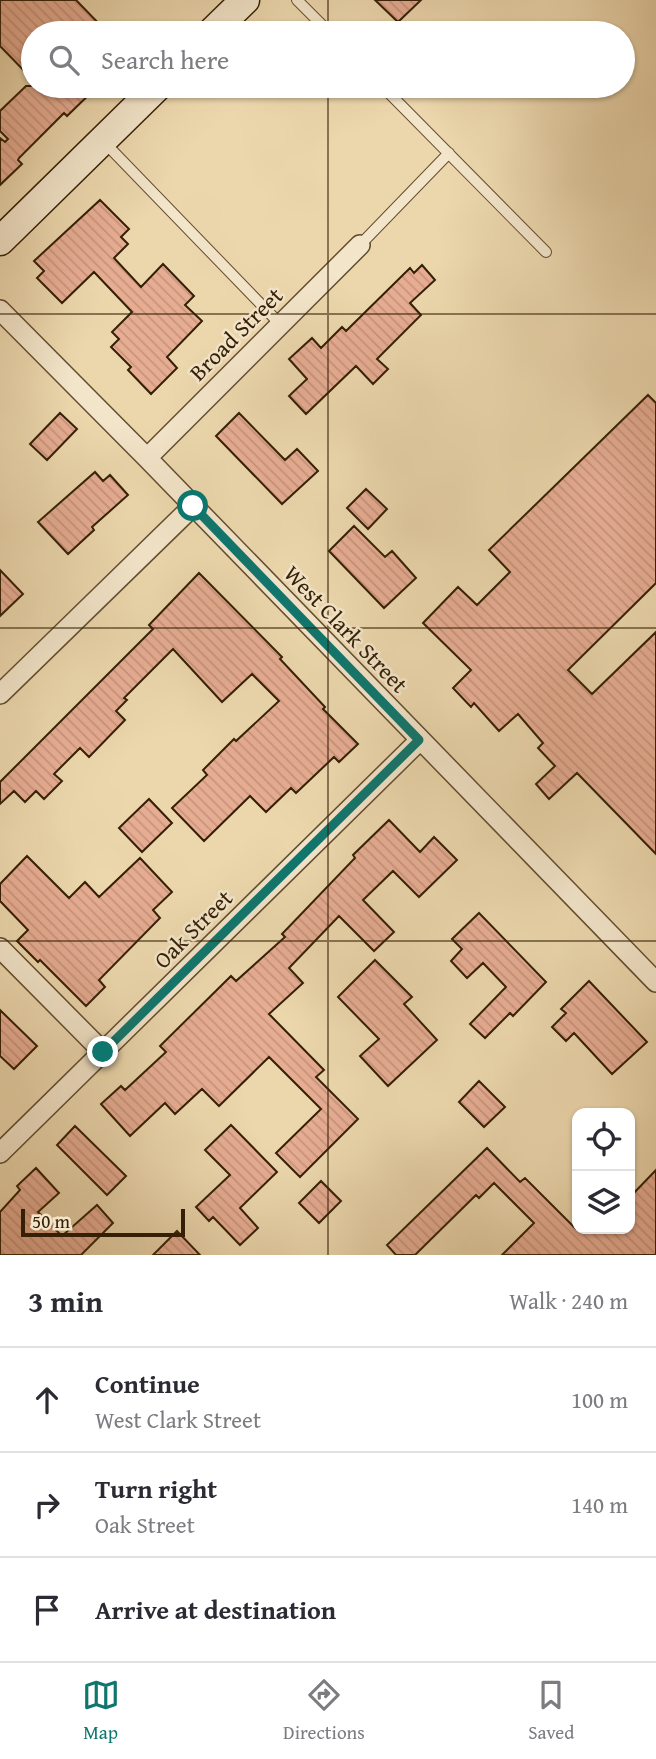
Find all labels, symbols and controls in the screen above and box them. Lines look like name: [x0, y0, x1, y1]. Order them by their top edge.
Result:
search box: [21, 21, 635, 98]
text: Search here: [101, 40, 229, 79]
icon: search: [45, 41, 83, 79]
street label: Broad Street: [181, 279, 290, 388]
route start: [177, 490, 208, 521]
street label: West Clark Street: [277, 557, 416, 700]
street label: Oak Street: [146, 882, 240, 976]
route end: [87, 1036, 118, 1067]
map controls: [572, 1108, 635, 1234]
button: locate: [572, 1108, 635, 1171]
button: layers: [572, 1171, 635, 1234]
scale bar: [21, 1206, 186, 1238]
text: 50 m: [32, 1207, 70, 1235]
text: 3 min: [28, 1279, 103, 1323]
text: Walk · 240 m: [509, 1284, 628, 1317]
text: Continue: [95, 1364, 200, 1403]
icon: ahead: [28, 1381, 66, 1419]
text: 100 m: [571, 1383, 628, 1416]
text: West Clark Street: [95, 1403, 261, 1436]
text: Turn right: [95, 1469, 217, 1508]
icon: right: [28, 1486, 66, 1524]
text: 140 m: [571, 1488, 628, 1521]
text: Oak Street: [95, 1508, 195, 1541]
text: Arrive at destination: [95, 1590, 336, 1629]
icon: arrive: [28, 1591, 66, 1629]
tab: Map: [82, 1676, 120, 1746]
tab: Directions: [283, 1676, 365, 1746]
tab: Saved: [528, 1676, 574, 1746]

